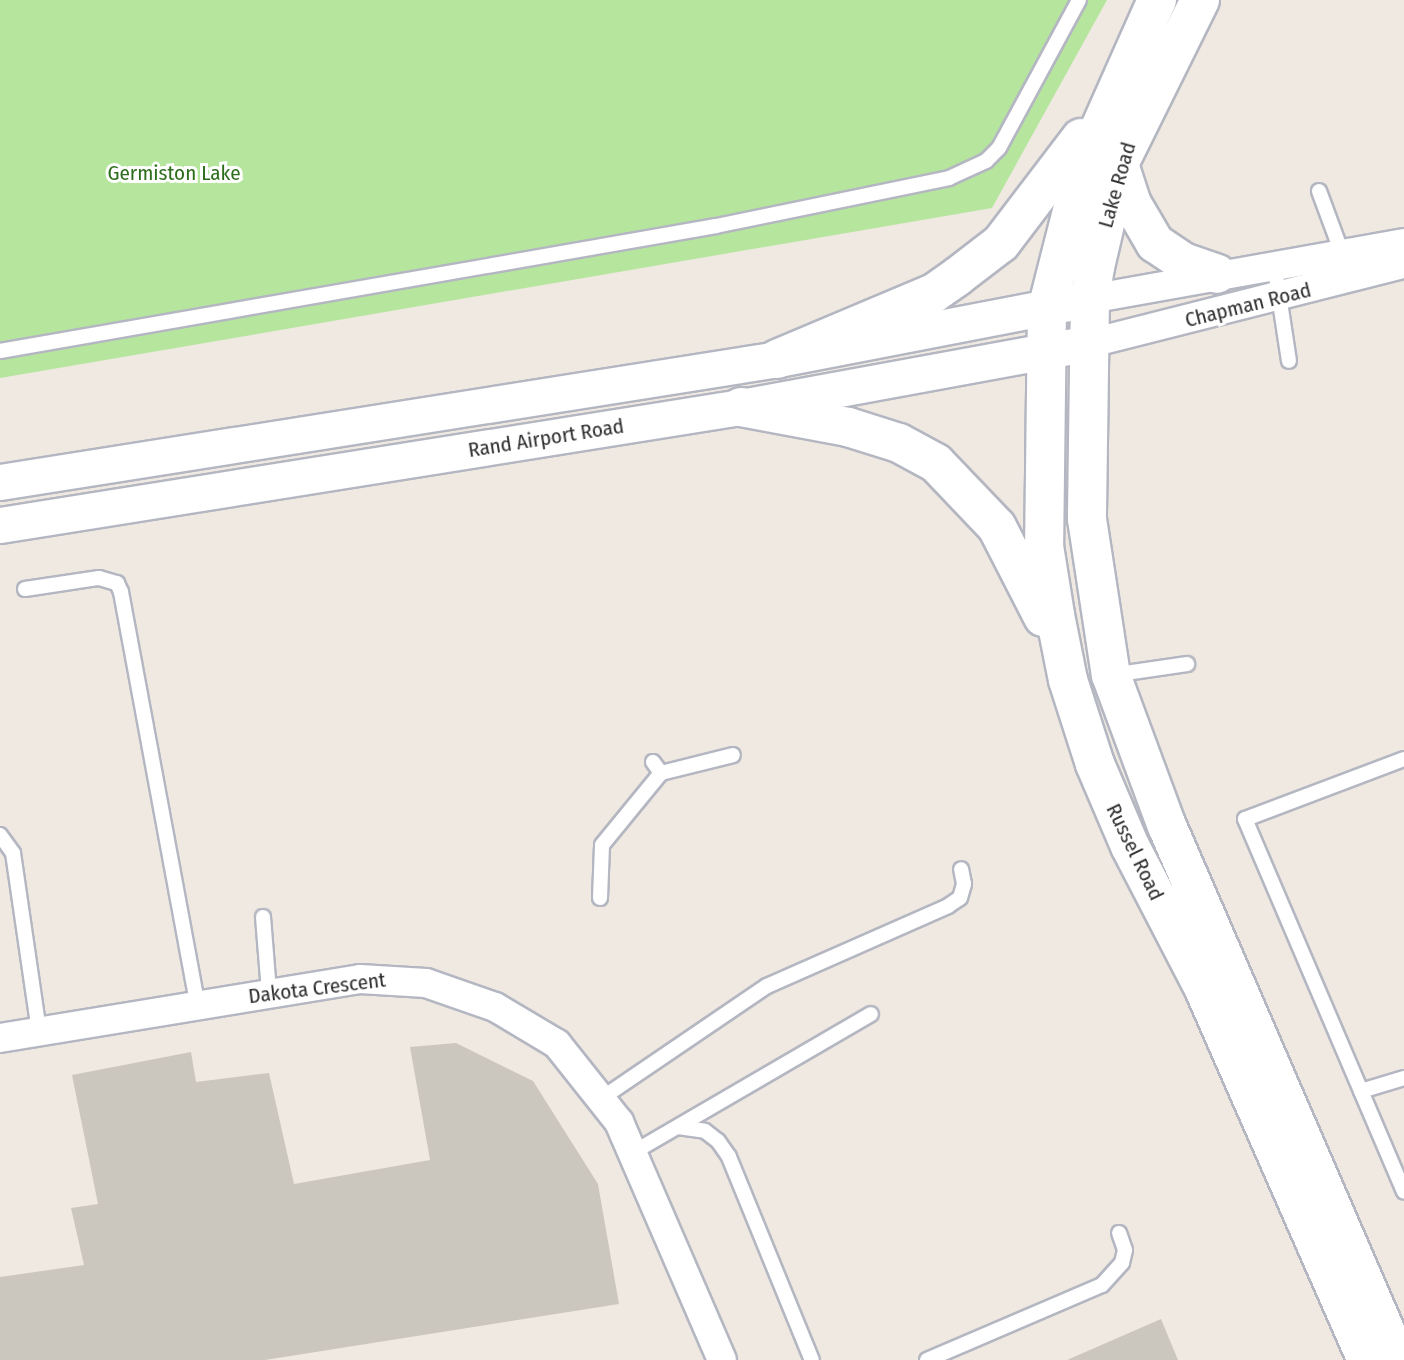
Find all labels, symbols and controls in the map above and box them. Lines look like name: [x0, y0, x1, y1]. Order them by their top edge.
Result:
street label: Lake Road: [1093, 139, 1141, 231]
park label: Germiston Lake: [107, 160, 241, 186]
street label: Chapman Road: [1182, 277, 1314, 333]
street label: Rand Airport Road: [466, 413, 626, 463]
street label: Russel Road: [1101, 799, 1169, 905]
street label: Dakota Crescent: [247, 967, 387, 1009]

